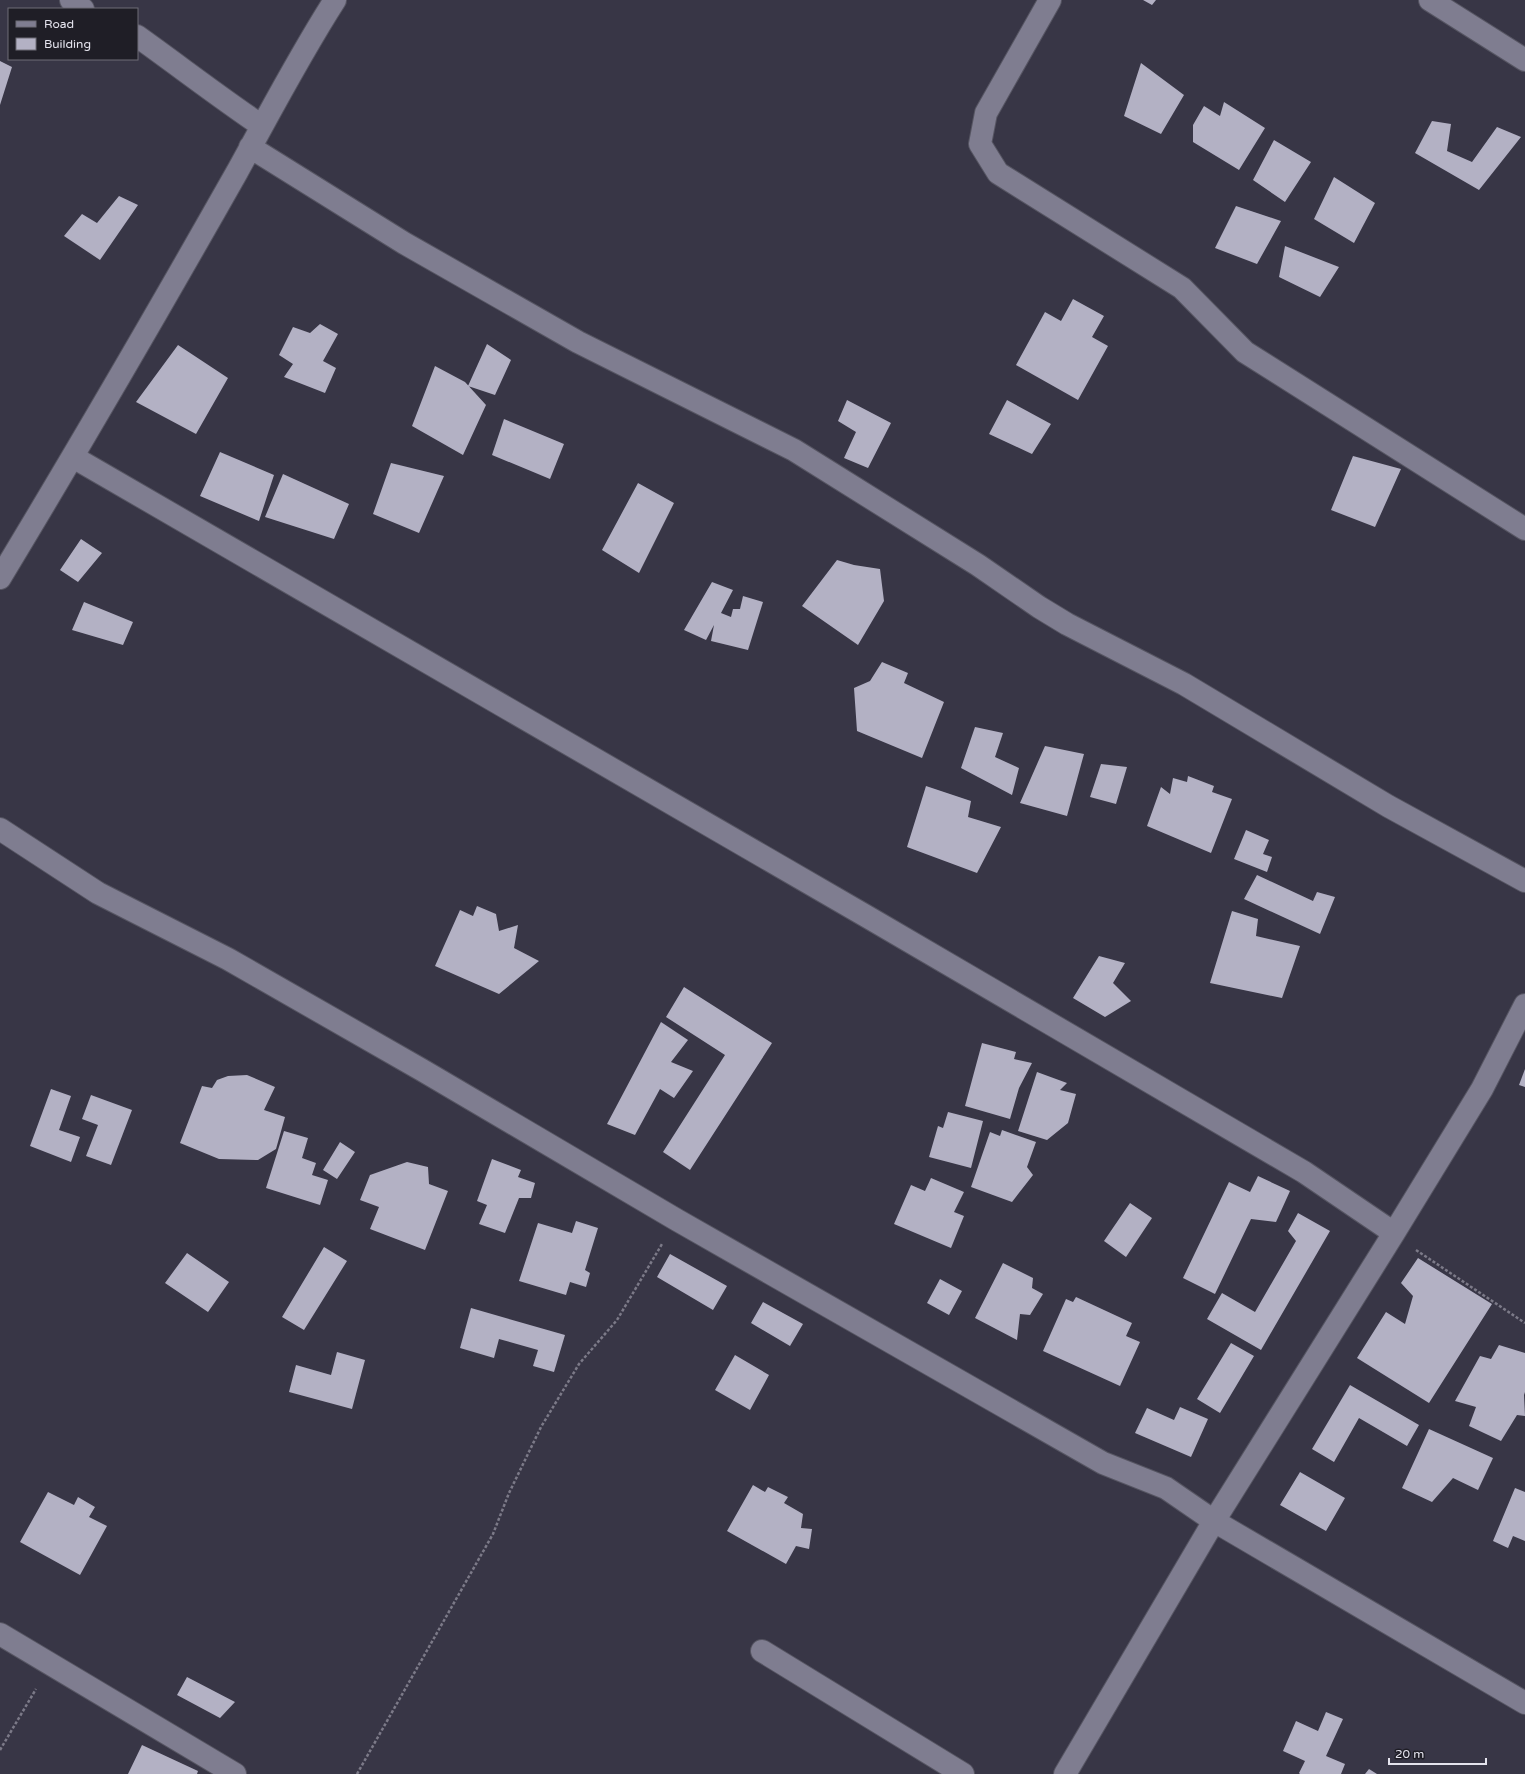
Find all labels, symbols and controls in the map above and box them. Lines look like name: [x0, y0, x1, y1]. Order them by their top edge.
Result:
legend: [8, 8, 138, 60]
text: Road: [44, 17, 74, 31]
text: Building: [44, 37, 91, 51]
scale bar: [1389, 1740, 1486, 1766]
text: 20 m: [1395, 1747, 1424, 1761]

